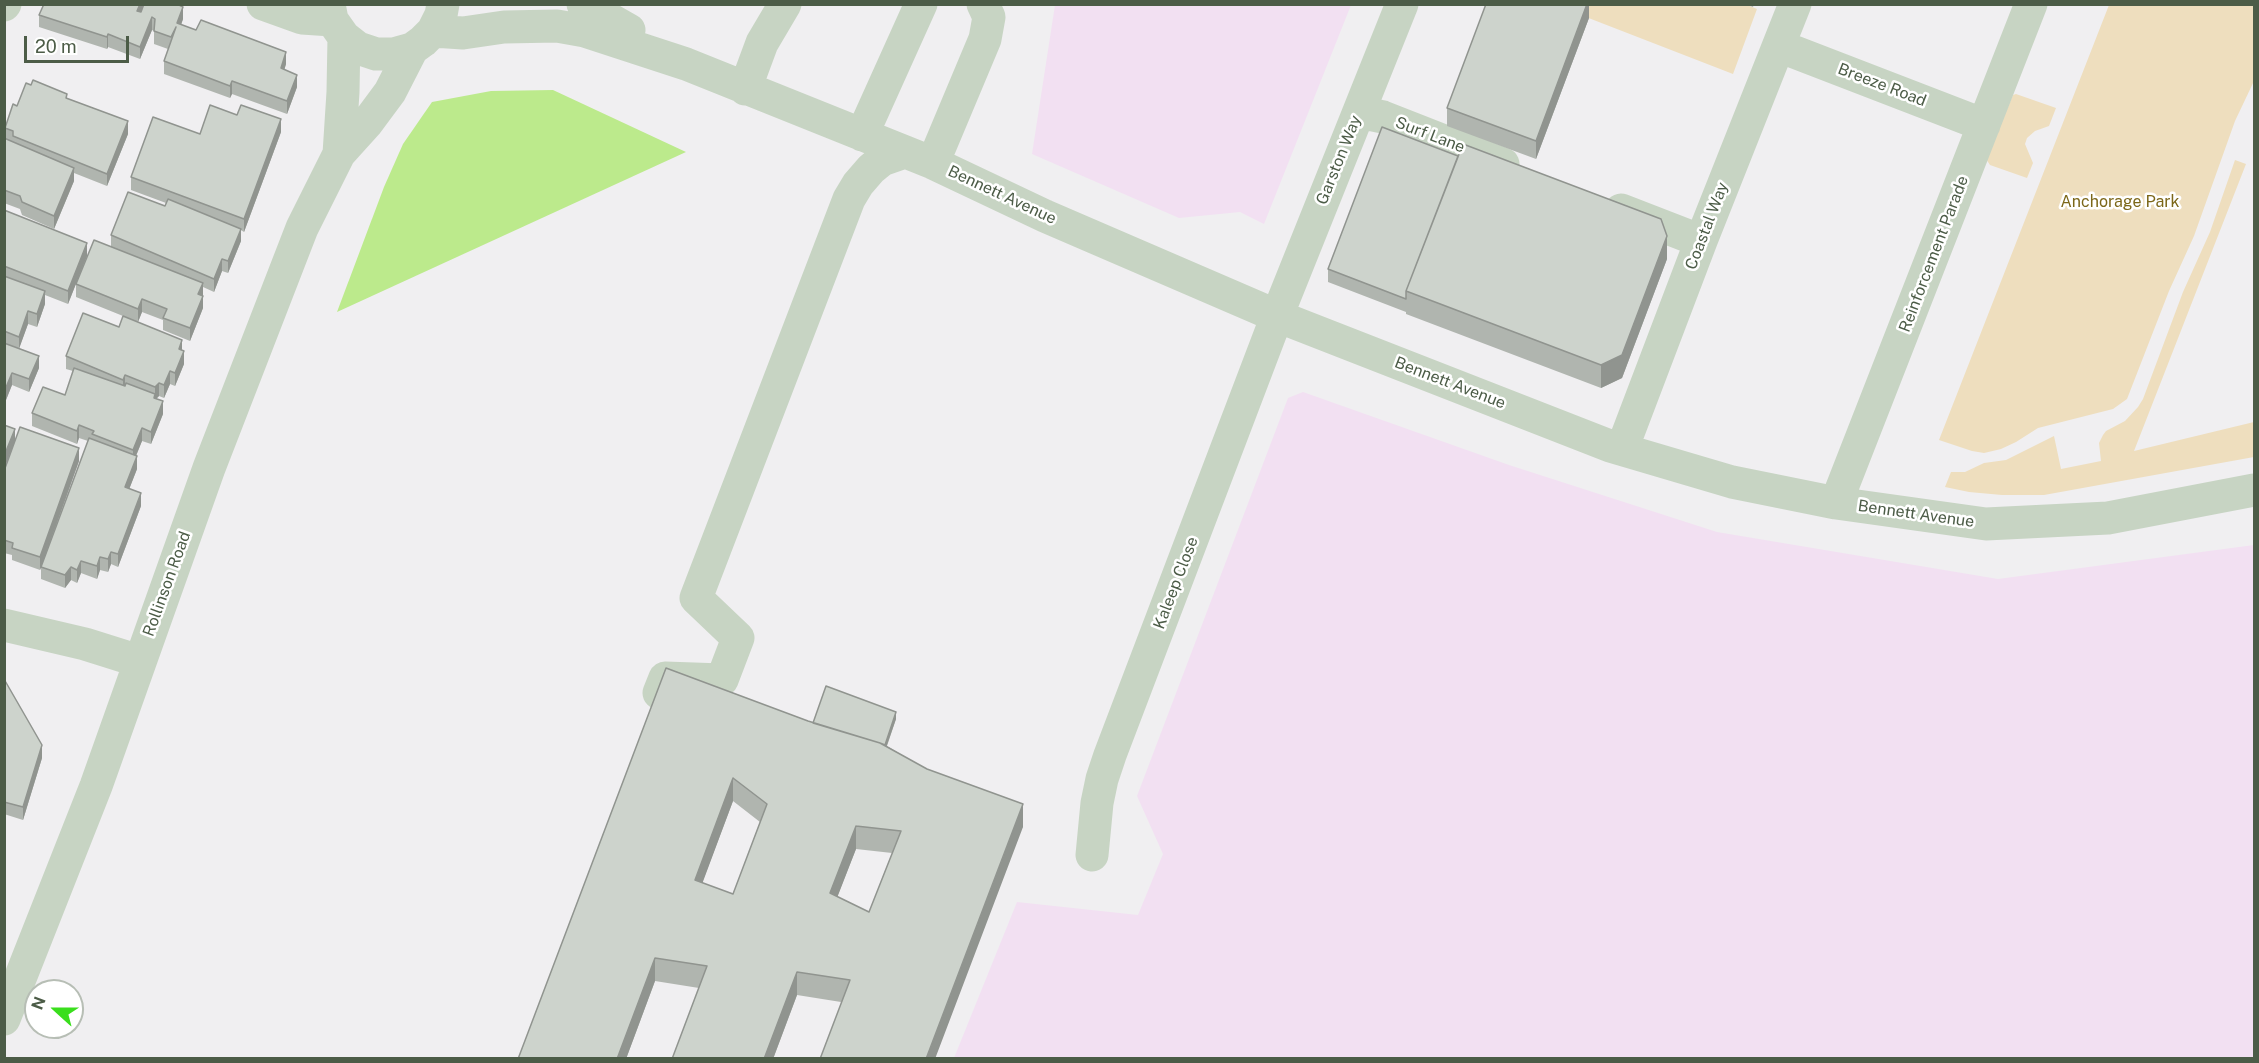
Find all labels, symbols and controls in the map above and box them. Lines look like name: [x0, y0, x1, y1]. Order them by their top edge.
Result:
scale bar: [27, 24, 132, 62]
text: 20 m: [35, 36, 77, 57]
street label: Breeze Road: [1835, 59, 1929, 111]
street label: Garston Way: [1312, 113, 1366, 207]
street label: Surf Lane: [1393, 113, 1467, 157]
street label: Bennett Avenue: [945, 161, 1059, 229]
street label: Reinforcement Parade: [1895, 173, 1973, 335]
street label: Coastal Way: [1682, 180, 1732, 272]
park label: Anchorage Park: [2060, 192, 2180, 212]
street label: Bennett Avenue: [1392, 353, 1508, 413]
street label: Bennett Avenue: [1856, 496, 1976, 532]
street label: Rollinson Road: [139, 529, 195, 639]
street label: Kaleep Close: [1150, 534, 1202, 632]
north arrow: [24, 979, 84, 1039]
text: N: [27, 994, 50, 1012]

